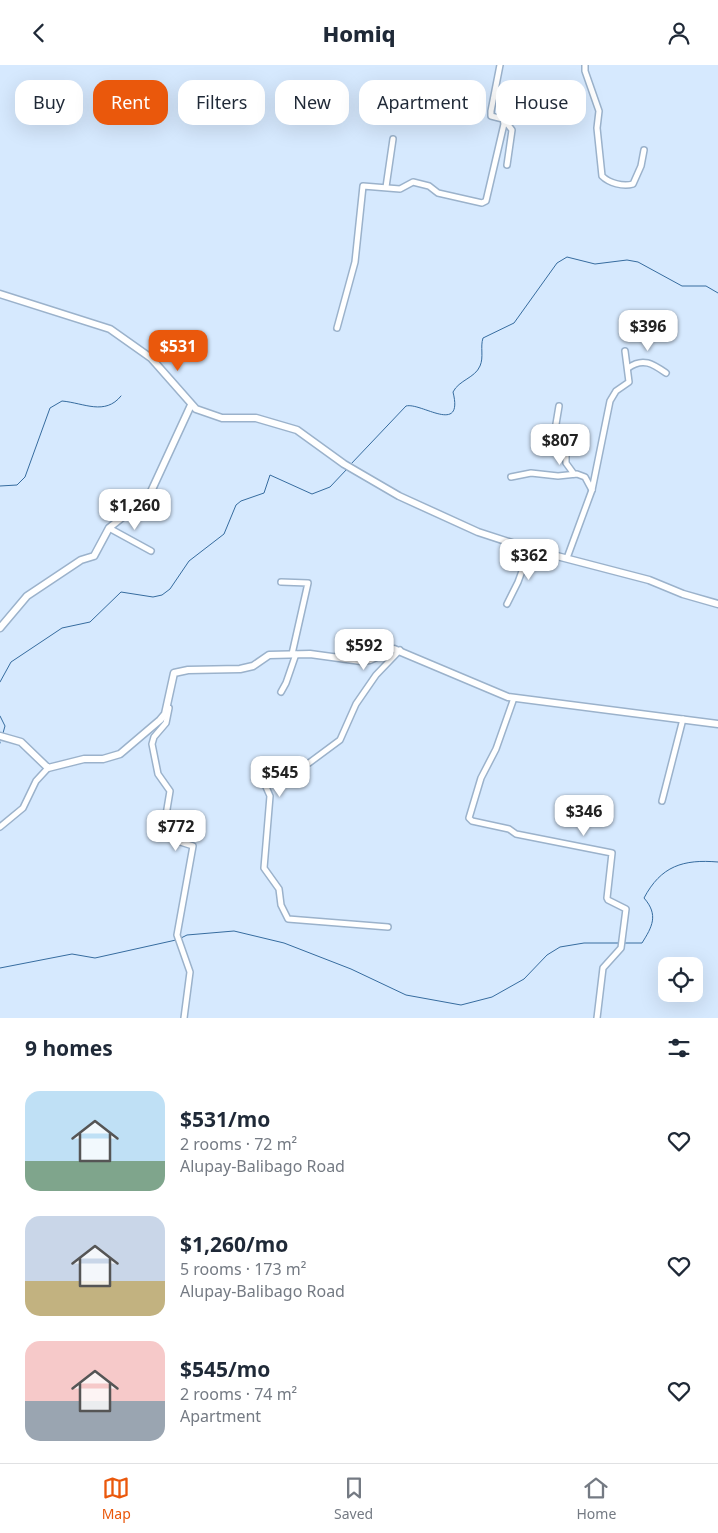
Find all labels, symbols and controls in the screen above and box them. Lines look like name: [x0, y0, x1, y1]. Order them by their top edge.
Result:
text: Homiq: [322, 18, 396, 48]
icon: back: [25, 19, 53, 47]
icon: person: [665, 19, 693, 47]
chip: Buy: [15, 80, 83, 125]
chip: Rent: [93, 80, 168, 125]
chip: Filters: [178, 80, 265, 125]
chip: New: [275, 80, 349, 125]
chip: Apartment: [359, 80, 486, 125]
chip: House: [496, 80, 586, 125]
pin: $396: [618, 309, 678, 352]
text: $396: [630, 315, 666, 337]
pin: $531: [148, 329, 208, 372]
text: $531: [160, 335, 196, 357]
pin: $807: [530, 423, 590, 466]
text: $807: [542, 429, 578, 451]
pin: $1,260: [94, 489, 176, 531]
text: $1,260: [110, 494, 160, 516]
pin: $362: [499, 539, 559, 581]
text: $362: [511, 544, 547, 566]
pin: $592: [334, 629, 394, 671]
text: $592: [346, 634, 382, 656]
pin: $545: [250, 755, 310, 798]
text: $545: [262, 761, 298, 783]
pin: $346: [554, 795, 614, 837]
text: $346: [566, 800, 602, 822]
pin: $772: [146, 809, 206, 852]
text: $772: [158, 815, 194, 837]
map controls: [658, 957, 703, 1002]
button: locate: [658, 957, 703, 1002]
text: 9 homes: [25, 1034, 113, 1062]
icon: filters: [665, 1034, 693, 1062]
text: $531/mo: [180, 1105, 270, 1133]
icon: home: [65, 1111, 125, 1171]
icon: heart: [665, 1127, 693, 1155]
text: 2 rooms · 72 m²: [180, 1133, 297, 1155]
text: Alupay-Balibago Road: [180, 1155, 345, 1177]
text: $1,260/mo: [180, 1230, 288, 1258]
icon: home: [65, 1236, 125, 1296]
icon: heart: [665, 1252, 693, 1280]
text: 5 rooms · 173 m²: [180, 1258, 306, 1280]
text: Alupay-Balibago Road: [180, 1280, 345, 1302]
text: $545/mo: [180, 1355, 270, 1383]
icon: home: [65, 1361, 125, 1421]
icon: heart: [665, 1377, 693, 1405]
text: 2 rooms · 74 m²: [180, 1383, 297, 1405]
text: Apartment: [180, 1405, 261, 1427]
tab: Map: [102, 1474, 131, 1523]
tab: Saved: [334, 1474, 373, 1523]
tab: Home: [577, 1474, 616, 1523]

